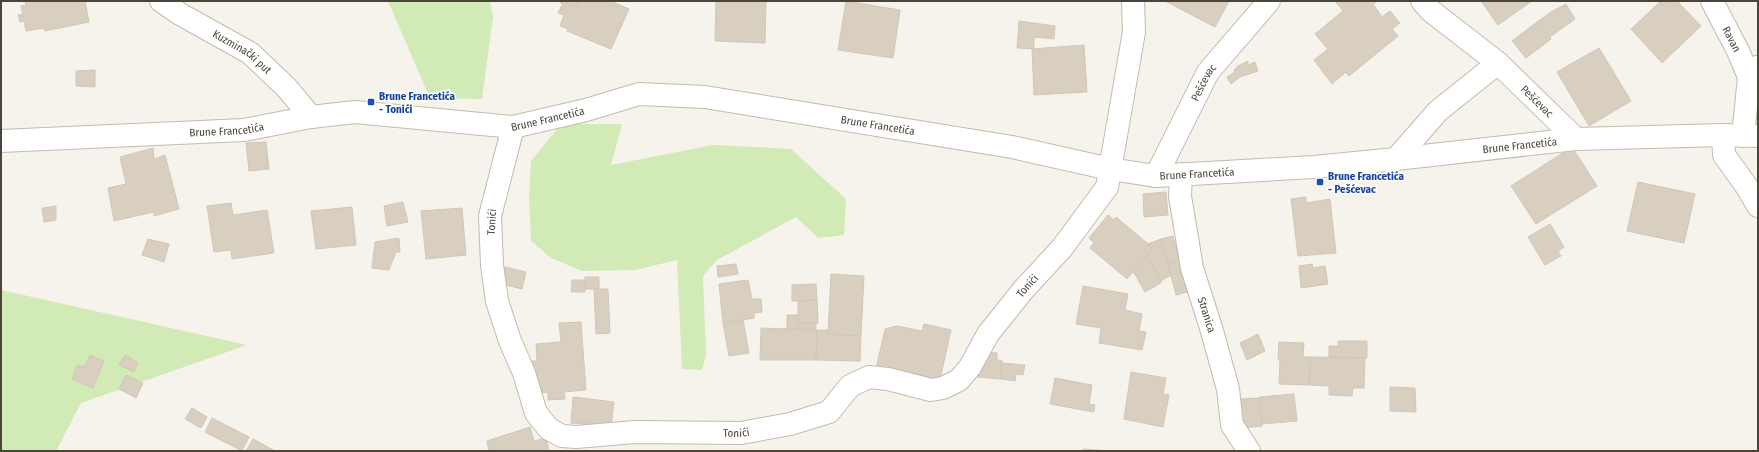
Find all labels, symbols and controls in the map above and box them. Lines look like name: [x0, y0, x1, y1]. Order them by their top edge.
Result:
street label: Ravan: [1720, 24, 1744, 54]
street label: Kuzminački put: [211, 27, 275, 77]
street label: Pešćevac: [1188, 61, 1219, 103]
street label: Pešćevac: [1518, 82, 1556, 120]
place label: Brune Francetića - Tonići: [379, 90, 455, 116]
marker: Brune Francetića - Tonići: [366, 97, 376, 107]
street label: Brune Francetića: [510, 104, 586, 134]
street label: Brune Francetića: [840, 113, 916, 138]
street label: Brune Francetića: [189, 120, 265, 139]
street label: Brune Francetića: [1482, 135, 1558, 156]
street label: Brune Francetića: [1159, 165, 1235, 182]
place label: Brune Francetića - Pešćevac: [1328, 170, 1404, 196]
marker: Brune Francetića - Pešćevac: [1315, 177, 1325, 187]
street label: Tonići: [485, 208, 499, 235]
street label: Tonići: [1013, 271, 1041, 300]
street label: Stranica: [1195, 295, 1219, 334]
street label: Tonići: [723, 425, 751, 440]

